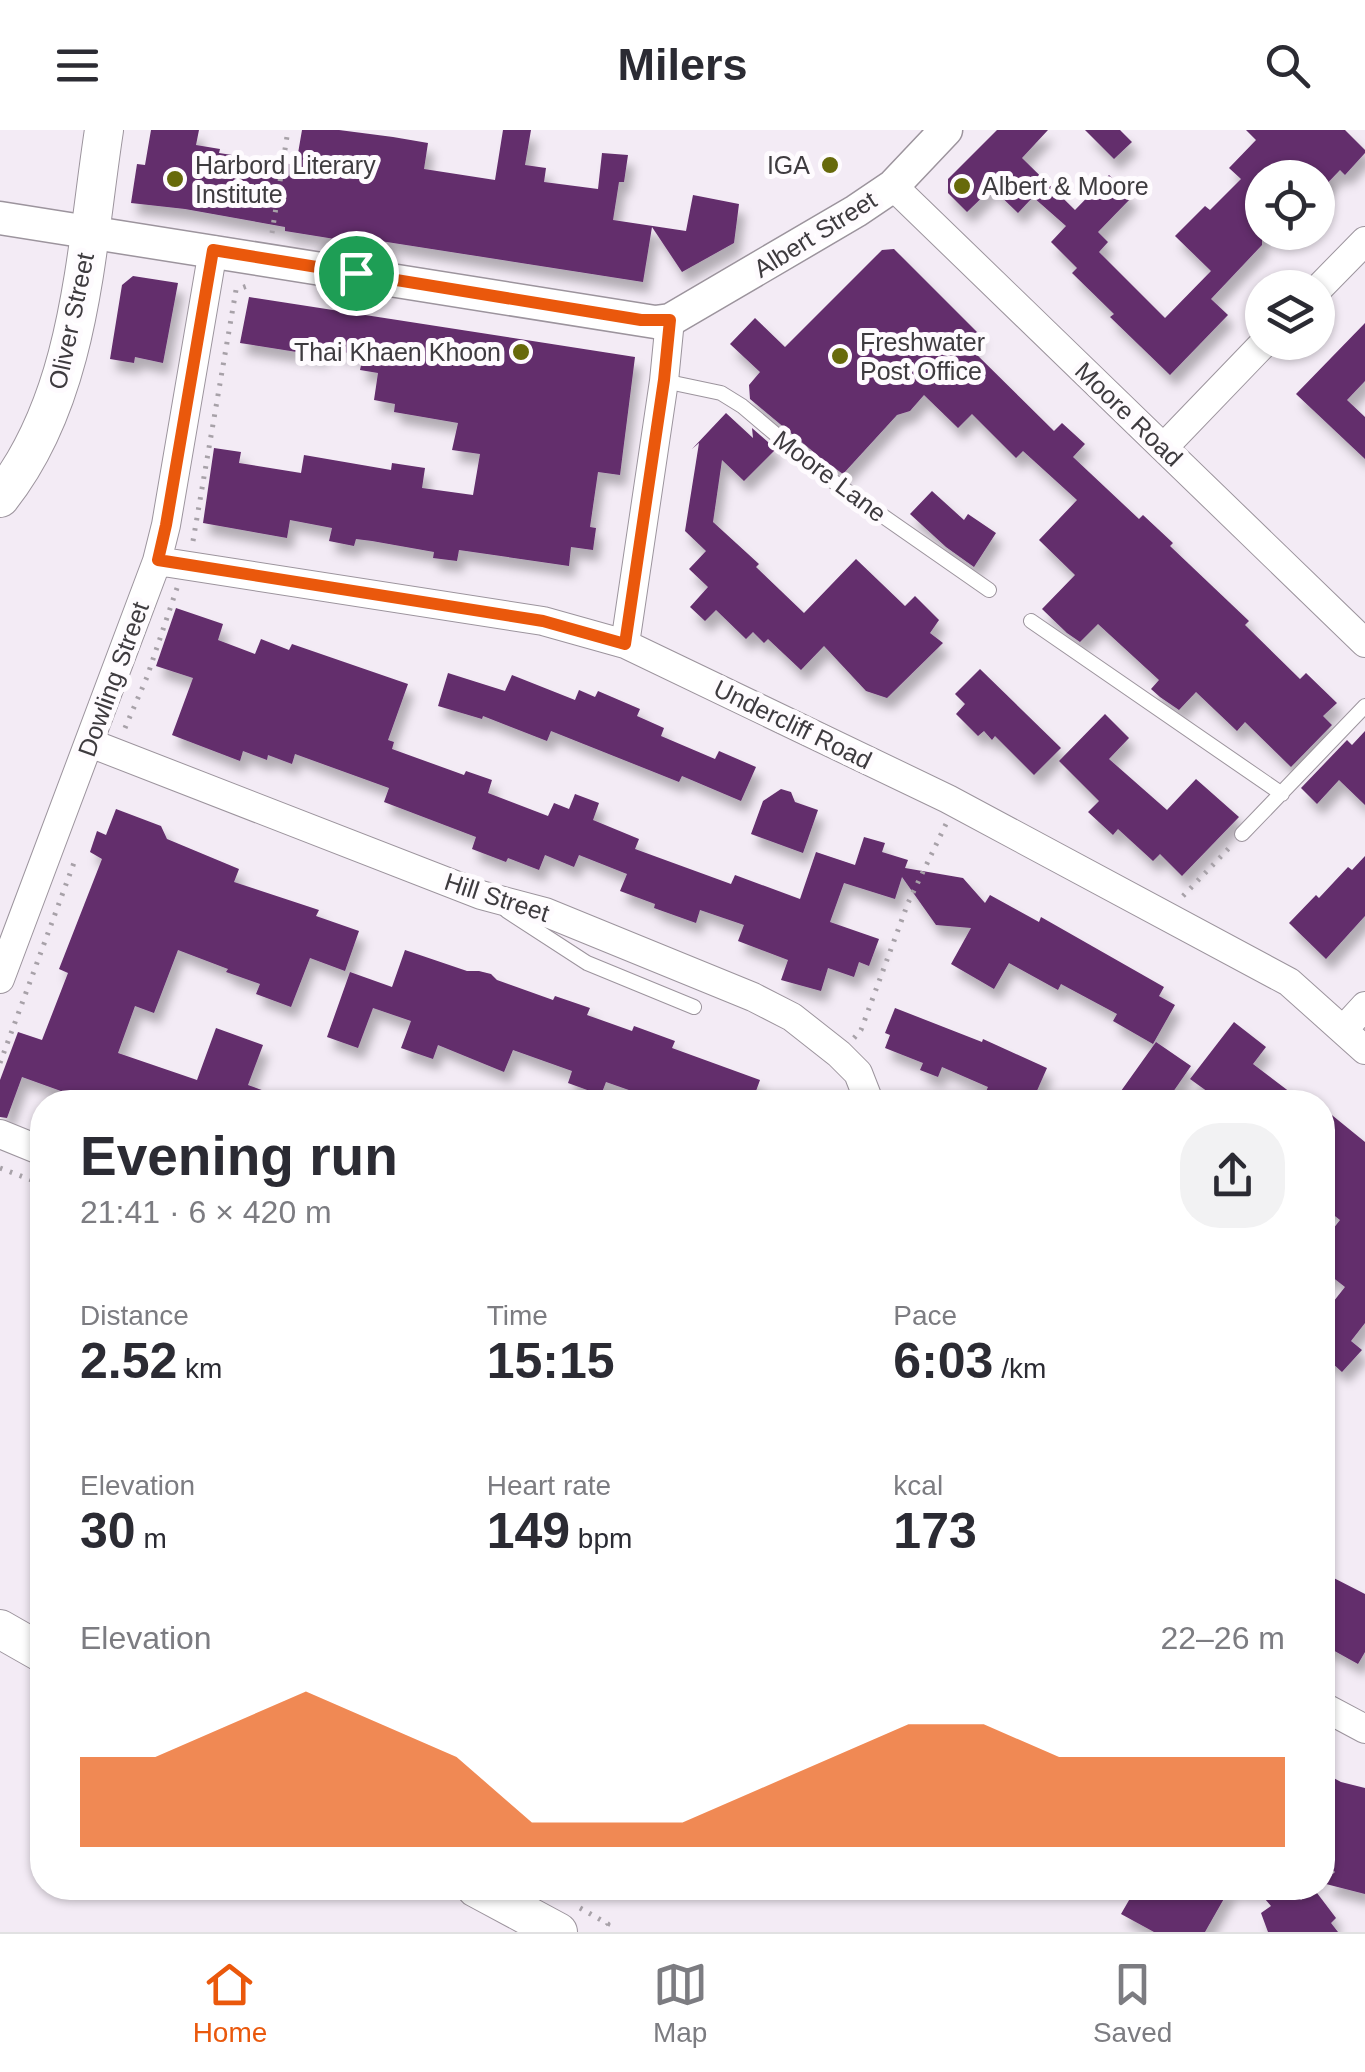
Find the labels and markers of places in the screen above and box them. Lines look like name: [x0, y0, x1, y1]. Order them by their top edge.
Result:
place label: Harbord Literary Institute: [195, 151, 376, 208]
place label: IGA: [767, 151, 810, 179]
marker: IGA: [819, 154, 841, 176]
marker: Harbord Literary Institute: [164, 168, 186, 190]
place label: Albert & Moore: [982, 172, 1149, 200]
marker: Albert & Moore: [951, 175, 973, 197]
pin: [314, 231, 399, 316]
place label: Freshwater Post Office: [860, 328, 985, 385]
place label: Thai Khaen Khoon: [294, 338, 501, 366]
marker: Thai Khaen Khoon: [510, 341, 532, 363]
marker: Freshwater Post Office: [829, 345, 851, 367]

